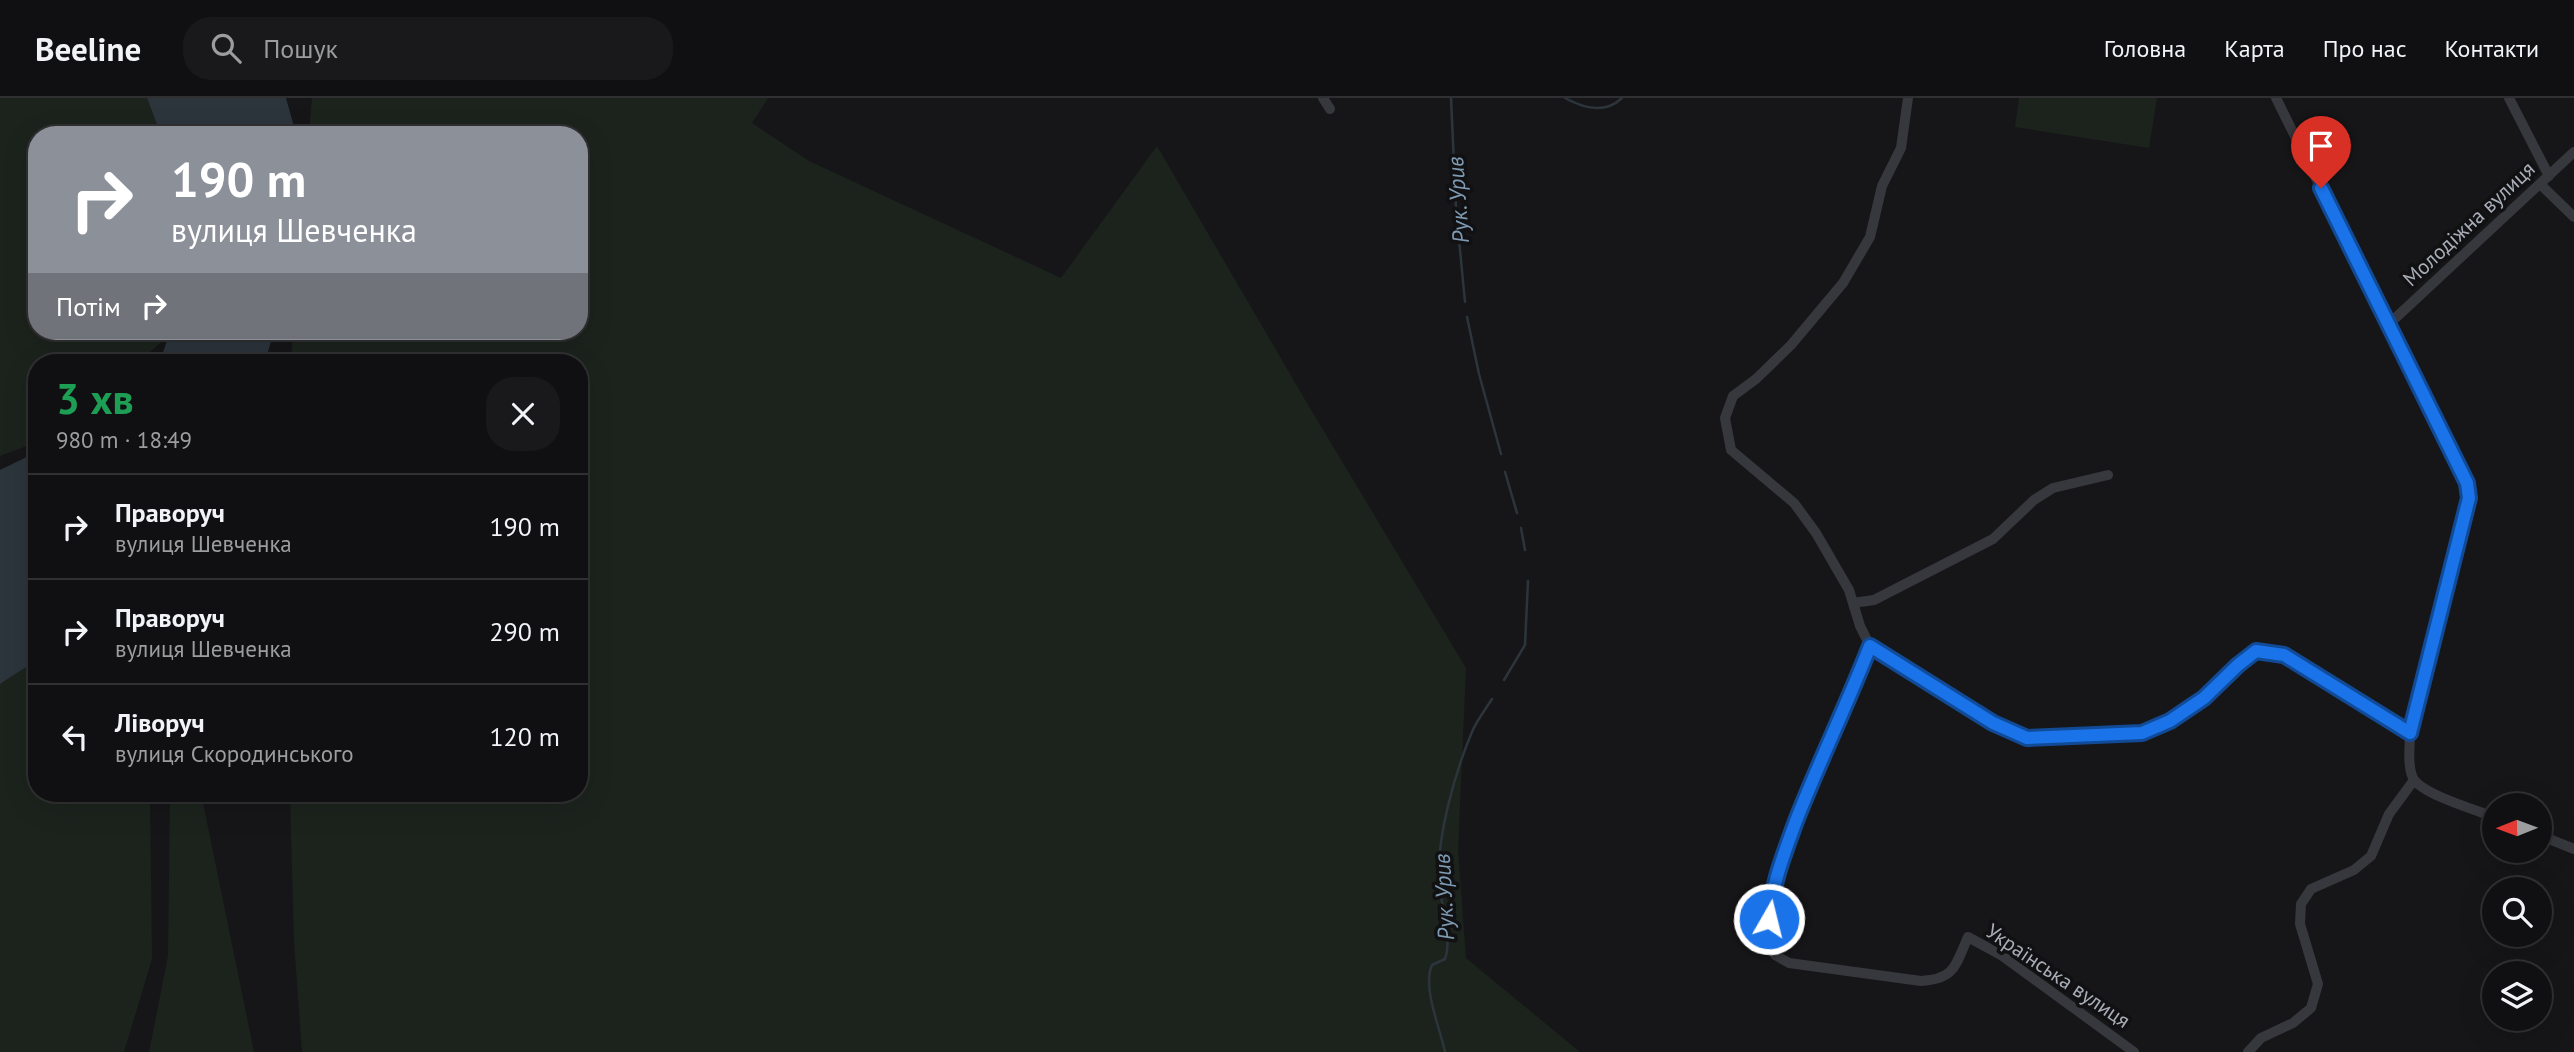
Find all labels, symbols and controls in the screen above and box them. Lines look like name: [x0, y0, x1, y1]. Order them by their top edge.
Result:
search box: [183, 17, 673, 80]
text: Beeline: [35, 27, 141, 70]
icon: search: [207, 29, 245, 67]
text: Пошук: [263, 32, 338, 65]
text: Головна: [2104, 33, 2186, 64]
text: Карта: [2224, 33, 2285, 64]
text: Про нас: [2323, 33, 2407, 64]
text: Контакти: [2445, 33, 2539, 64]
pin: [2291, 116, 2351, 188]
icon: arrive: [2302, 127, 2340, 165]
text: 190 m: [171, 147, 306, 211]
icon: right: [56, 154, 147, 245]
water label: Рук. Урив: [1440, 155, 1475, 244]
street label: Молодіжна вулиця: [2397, 155, 2540, 292]
text: вулиця Шевченка: [171, 209, 417, 251]
icon: right: [135, 287, 173, 325]
text: Потім: [56, 290, 121, 323]
text: 3 хв: [56, 371, 134, 426]
button: close: [486, 377, 560, 451]
text: 980 m · 18:49: [56, 425, 192, 454]
text: Праворуч: [115, 496, 225, 529]
icon: right: [56, 508, 94, 546]
text: 190 m: [489, 510, 560, 543]
text: вулиця Шевченка: [115, 529, 292, 558]
text: Праворуч: [115, 601, 225, 634]
icon: right: [56, 613, 94, 651]
text: 290 m: [489, 615, 560, 648]
text: вулиця Шевченка: [115, 634, 292, 663]
text: Ліворуч: [115, 706, 205, 739]
icon: left: [56, 718, 94, 756]
text: 120 m: [489, 720, 560, 753]
text: вулиця Скородинського: [115, 739, 354, 768]
north arrow: [2482, 793, 2552, 863]
map controls: [2482, 793, 2552, 1031]
water label: Рук. Урив: [1427, 852, 1460, 941]
button: search: [2482, 877, 2552, 947]
position arrow: [1732, 882, 1806, 956]
street label: Українська вулиця: [1981, 917, 2136, 1034]
button: layers: [2482, 961, 2552, 1031]

